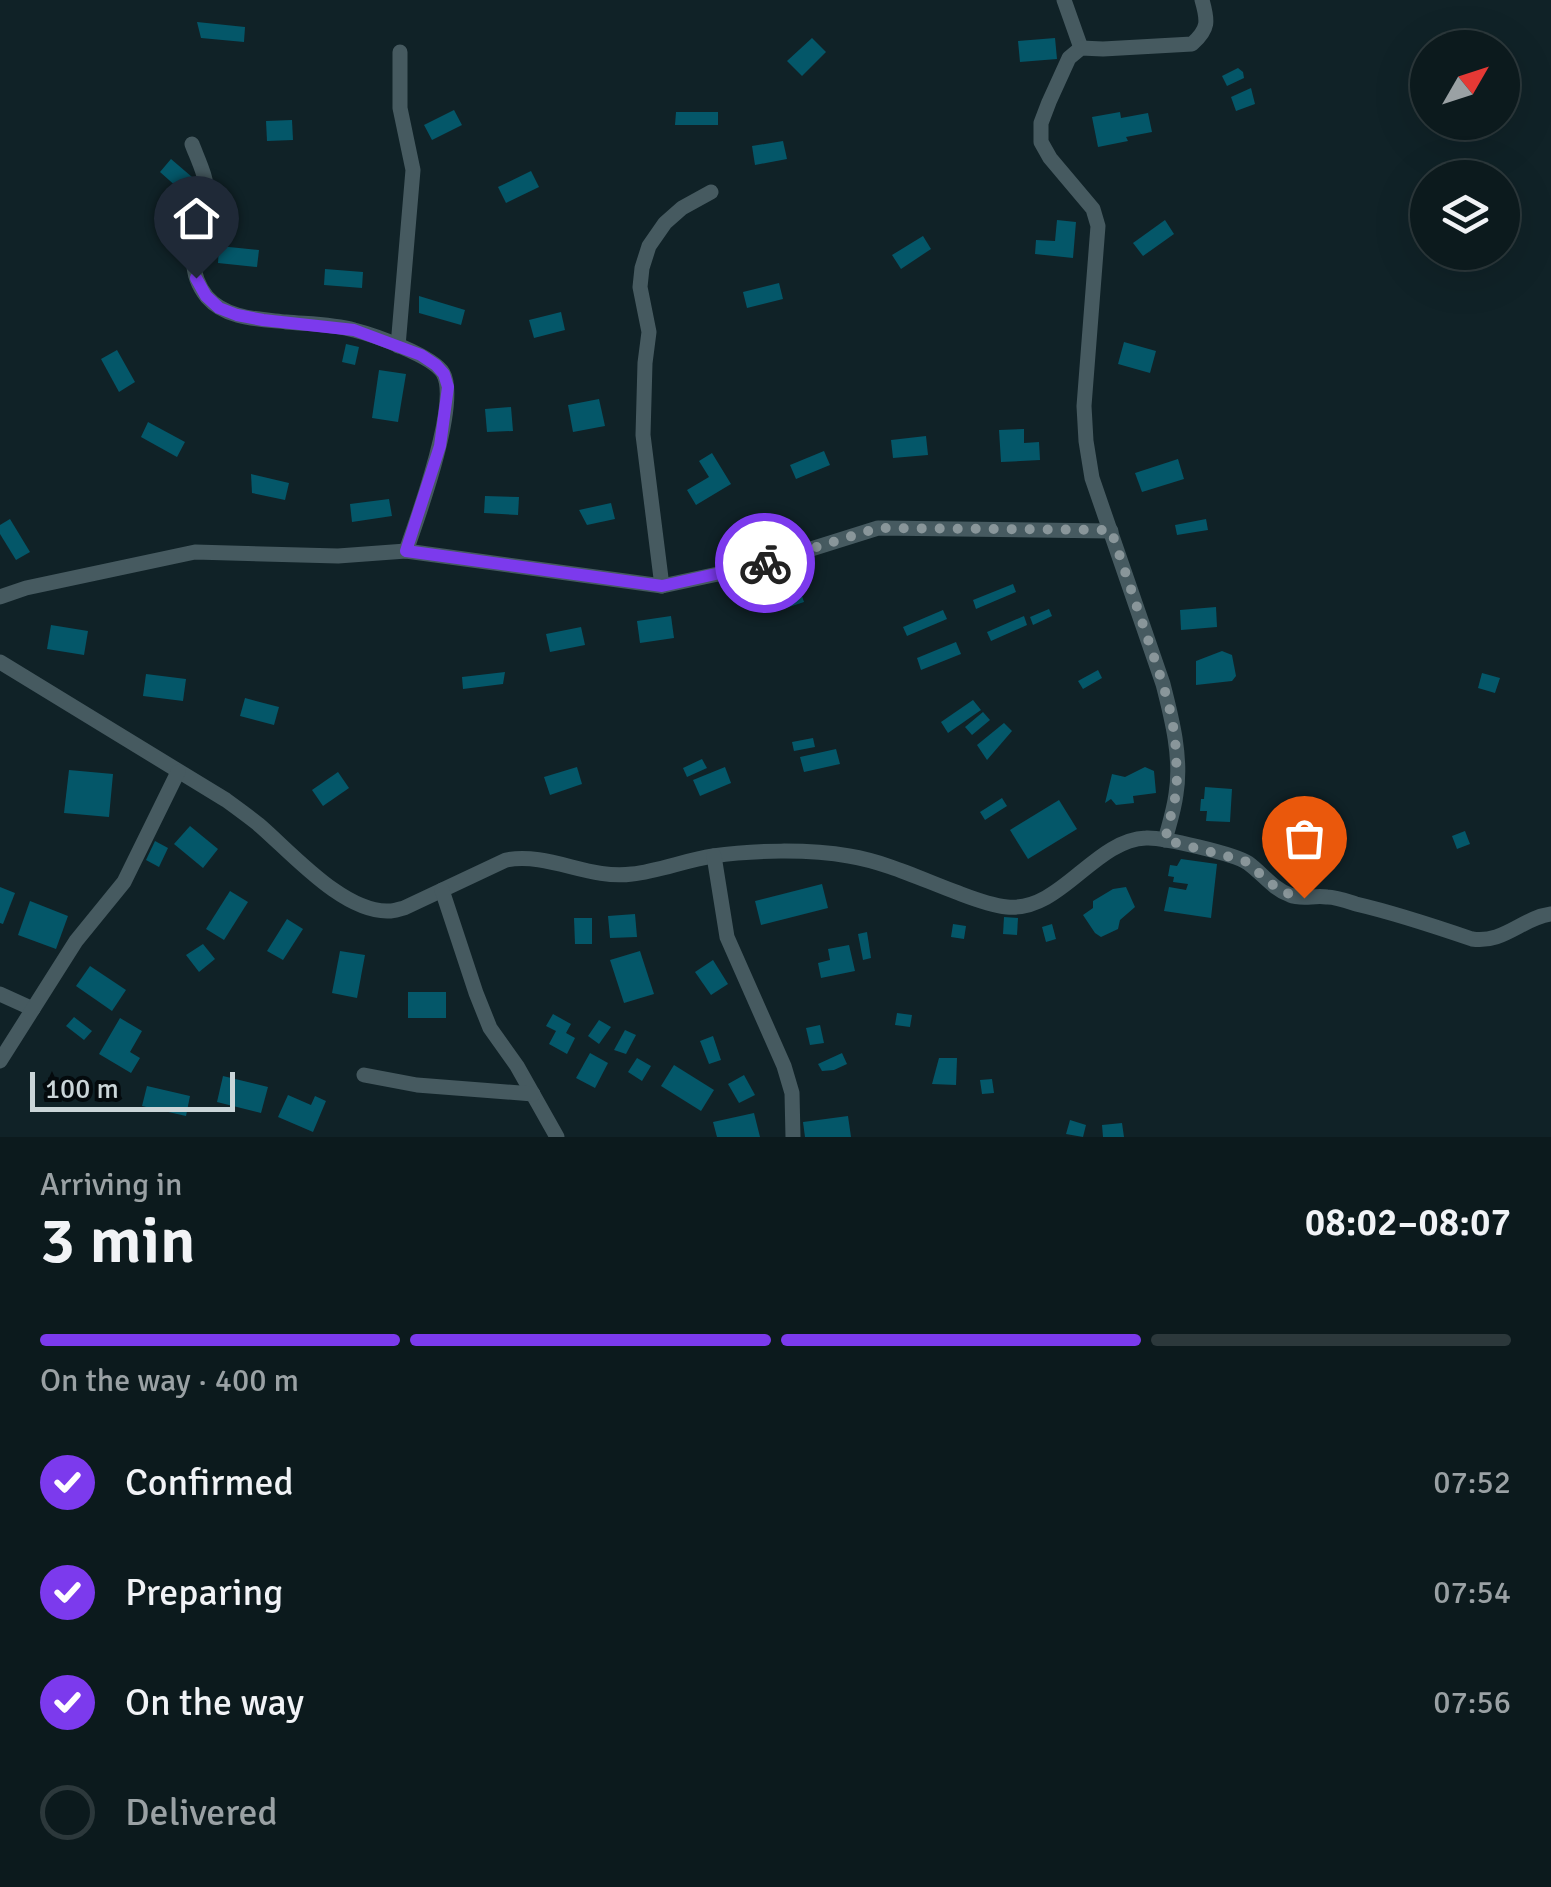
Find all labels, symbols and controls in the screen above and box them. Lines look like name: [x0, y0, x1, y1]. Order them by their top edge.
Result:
north arrow: [1410, 30, 1520, 140]
map controls: [1410, 30, 1520, 270]
button: layers: [1410, 160, 1520, 270]
pin: [154, 176, 239, 279]
icon: home: [169, 191, 224, 246]
courier: [715, 513, 815, 613]
icon: bike: [738, 536, 793, 591]
pin: [1262, 796, 1347, 899]
icon: bag: [1277, 811, 1332, 866]
scale bar: [30, 1067, 235, 1112]
text: 100 m: [45, 1072, 119, 1106]
text: Arriving in: [40, 1165, 182, 1204]
text: 08:02–08:07: [1305, 1199, 1511, 1246]
text: 3 min: [40, 1201, 196, 1281]
text: On the way · 400 m: [40, 1361, 299, 1400]
icon: check: [40, 1455, 95, 1510]
text: Confirmed: [125, 1459, 294, 1506]
text: 07:52: [1433, 1463, 1511, 1502]
icon: check: [40, 1565, 95, 1620]
text: Preparing: [125, 1569, 283, 1616]
text: 07:54: [1433, 1573, 1511, 1612]
icon: check: [40, 1675, 95, 1730]
text: On the way: [125, 1679, 304, 1726]
text: 07:56: [1433, 1683, 1511, 1722]
text: Delivered: [125, 1789, 278, 1836]

